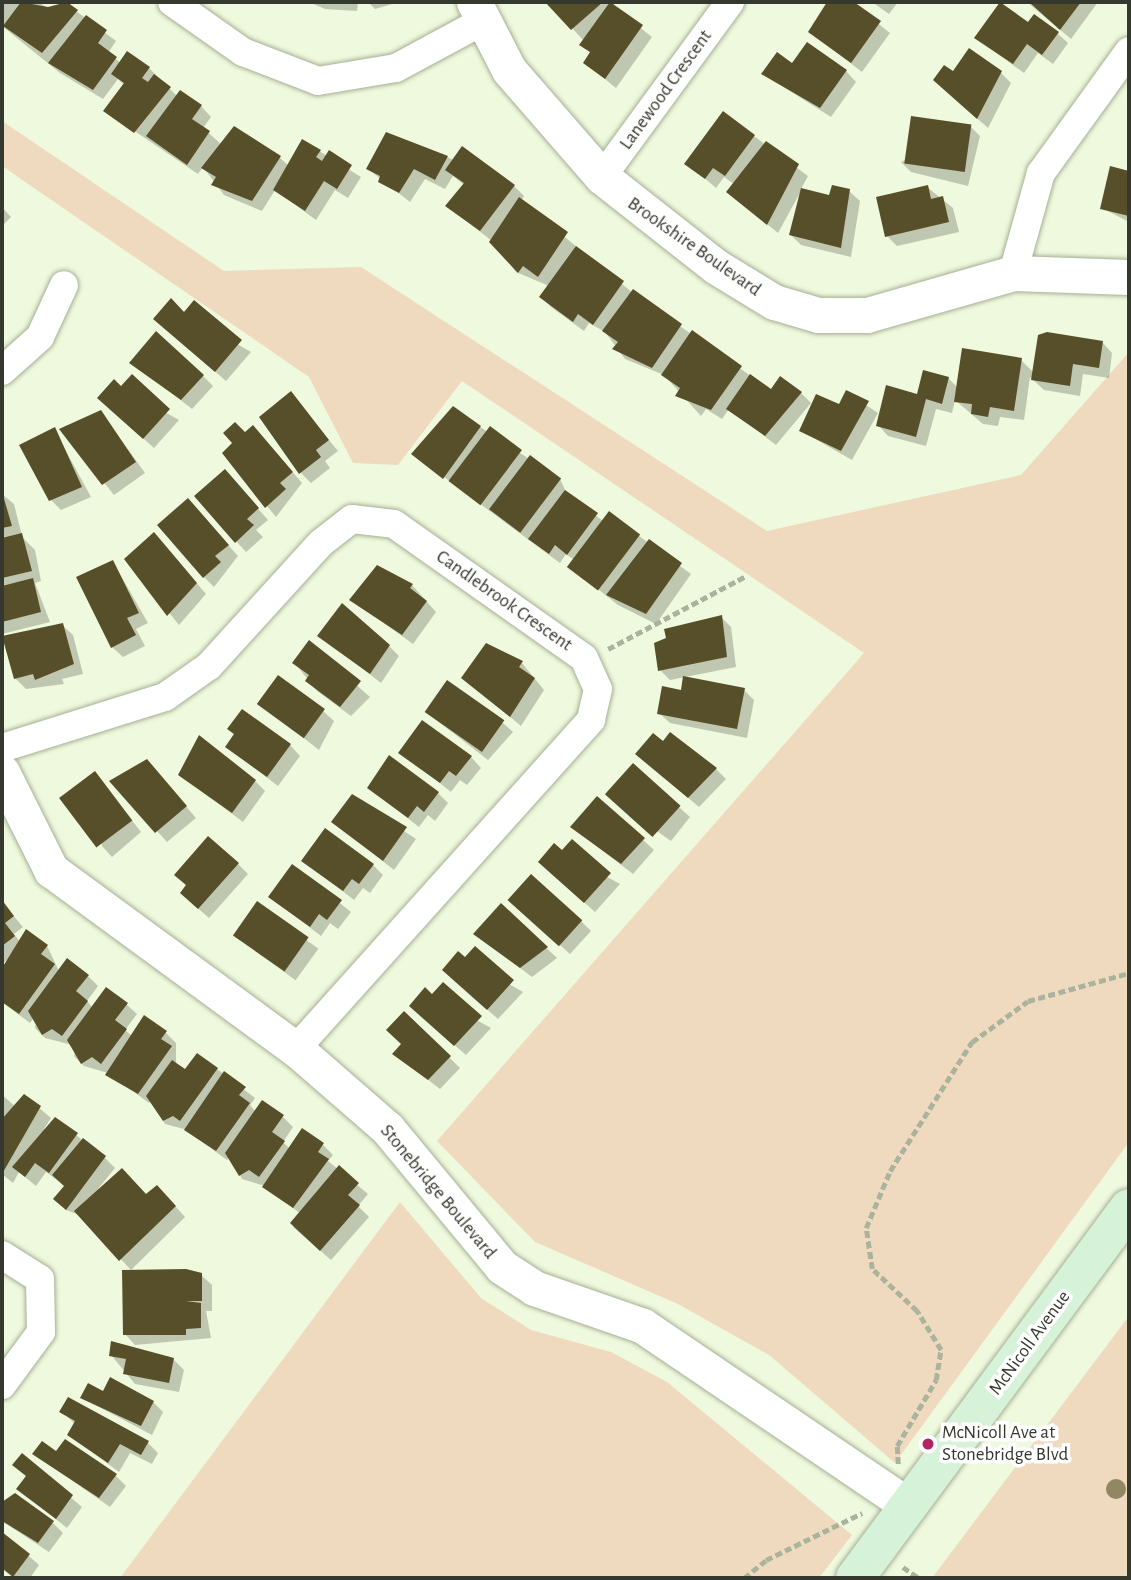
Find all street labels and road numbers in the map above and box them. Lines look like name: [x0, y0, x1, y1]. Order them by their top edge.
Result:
street label: Lanewood Crescent: [615, 26, 717, 154]
street label: Brookshire Boulevard: [623, 192, 765, 302]
street label: Candlebrook Crescent: [431, 545, 577, 657]
street label: Stonebridge Boulevard: [375, 1120, 501, 1264]
street label: McNicoll Avenue: [984, 1286, 1076, 1400]

